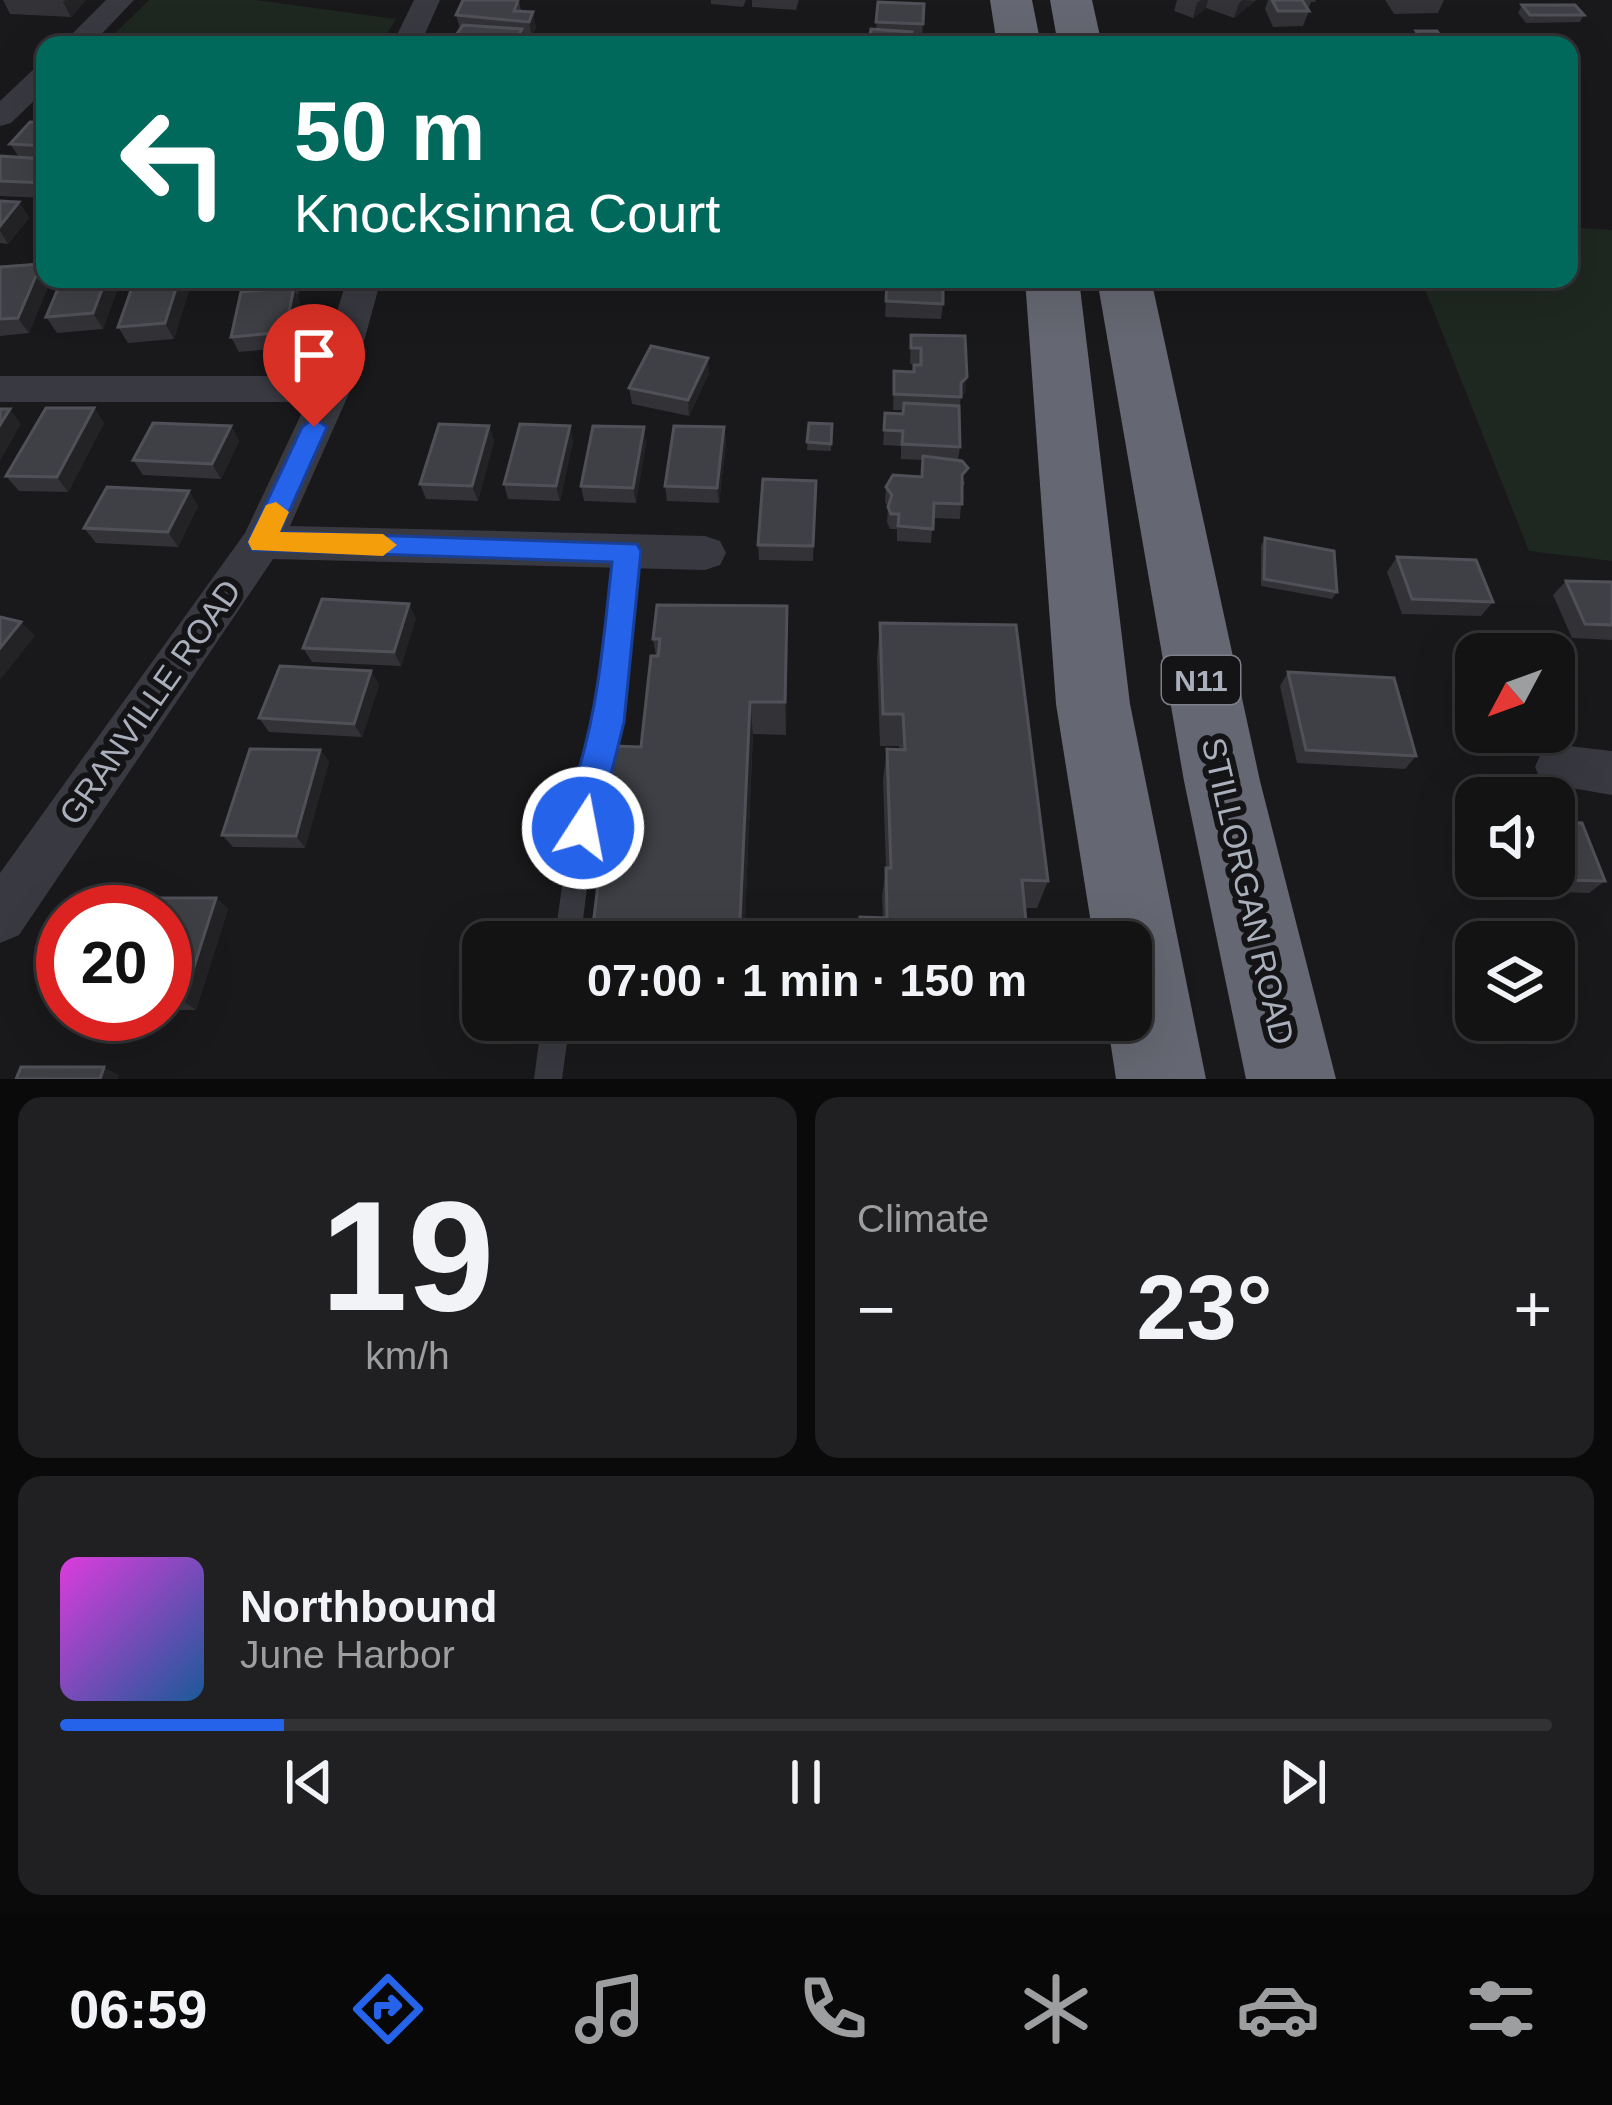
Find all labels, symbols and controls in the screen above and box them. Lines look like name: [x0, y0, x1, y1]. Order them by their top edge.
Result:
icon: left: [96, 84, 252, 240]
text: 50 m: [294, 84, 485, 178]
text: Knocksinna Court: [294, 183, 720, 243]
pin: [263, 304, 365, 427]
icon: arrive: [281, 322, 347, 388]
street label: GRANVILLE ROAD: [52, 573, 248, 831]
north arrow: [1455, 633, 1575, 753]
map controls: [1455, 633, 1575, 1041]
road number: N11: [1162, 656, 1240, 704]
street label: STILLORGAN ROAD: [1195, 734, 1301, 1048]
position arrow: [520, 765, 646, 891]
button: sound: [1455, 777, 1575, 897]
speed limit sign: 20: [36, 885, 192, 1041]
button: layers: [1455, 921, 1575, 1041]
text: 07:00 · 1 min · 150 m: [587, 955, 1027, 1006]
text: 19: [321, 1169, 494, 1343]
text: Climate: [857, 1197, 989, 1240]
text: 23°: [1136, 1258, 1273, 1358]
text: −: [857, 1272, 896, 1346]
text: +: [1513, 1272, 1552, 1346]
text: km/h: [365, 1334, 450, 1377]
text: Northbound: [240, 1581, 497, 1632]
text: June Harbor: [240, 1633, 455, 1676]
icon: previous: [276, 1749, 342, 1815]
icon: pause: [773, 1749, 839, 1815]
icon: next: [1270, 1749, 1336, 1815]
icon: directions: [346, 1967, 430, 2051]
icon: music: [568, 1967, 652, 2051]
icon: phone: [791, 1967, 875, 2051]
icon: climate: [1014, 1967, 1098, 2051]
icon: car: [1236, 1967, 1320, 2051]
icon: filters: [1459, 1967, 1543, 2051]
text: 06:59: [69, 1979, 207, 2039]

